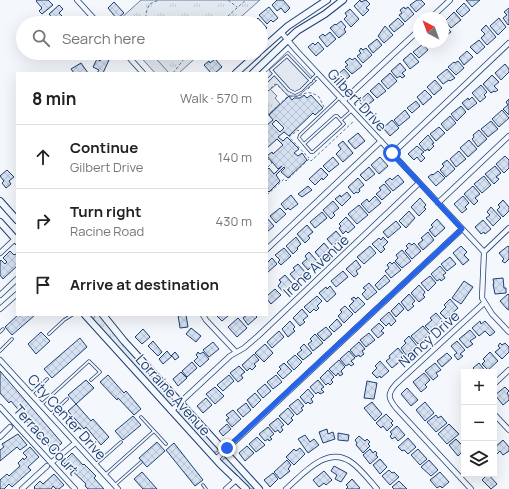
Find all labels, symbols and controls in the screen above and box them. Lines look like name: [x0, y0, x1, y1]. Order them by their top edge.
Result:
north arrow: [413, 12, 449, 48]
search box: [16, 16, 268, 60]
icon: search: [30, 27, 52, 49]
text: Search here: [62, 28, 145, 49]
street label: Gilbert Drive: [323, 64, 391, 135]
text: 8 min: [32, 87, 77, 110]
text: Walk · 570 m: [180, 89, 252, 107]
text: Continue: [70, 137, 138, 158]
route start: [383, 144, 401, 162]
icon: ahead: [32, 146, 54, 168]
text: 140 m: [218, 148, 252, 166]
text: Gilbert Drive: [70, 158, 143, 176]
text: Turn right: [70, 201, 141, 222]
icon: right: [32, 210, 54, 232]
text: 430 m: [216, 212, 252, 230]
text: Racine Road: [70, 222, 144, 240]
street label: Irene Avenue: [279, 230, 353, 301]
icon: arrive: [32, 274, 54, 296]
text: Arrive at destination: [70, 274, 219, 295]
street label: Nancy Drive: [394, 306, 463, 371]
street label: Lorraine Avenue: [132, 350, 215, 439]
map controls: [461, 369, 497, 477]
button: +: [461, 369, 497, 405]
street label: City Center Drive: [24, 370, 111, 464]
street label: Terrace Court: [10, 400, 83, 479]
button: −: [461, 405, 497, 441]
route end: [218, 439, 236, 457]
button: layers: [461, 441, 497, 477]

